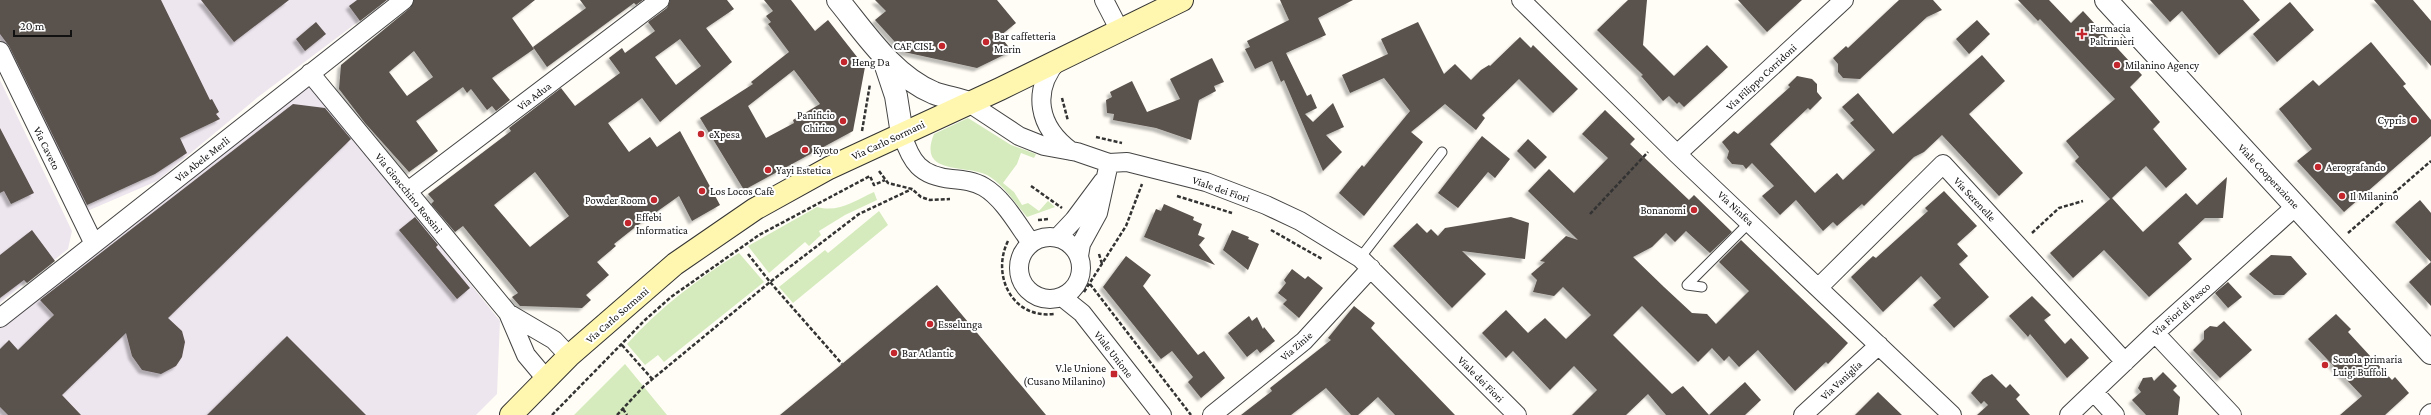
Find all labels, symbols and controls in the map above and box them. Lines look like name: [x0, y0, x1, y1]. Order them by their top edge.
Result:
scale bar: [14, 12, 71, 38]
text: 20 m: [20, 19, 45, 33]
place label: Farmacia Paltrinieri: [2090, 22, 2134, 47]
marker: Farmacia Paltrinieri: [2077, 29, 2087, 39]
place label: Bar caffetteria Marin: [994, 30, 1056, 55]
marker: Bar caffetteria Marin: [981, 37, 991, 47]
place label: CAF CISL: [893, 40, 935, 52]
marker: CAF CISL: [937, 41, 947, 51]
street label: Via Filippo Corridoni: [1723, 41, 1799, 113]
place label: Heng Da: [852, 56, 890, 69]
marker: Heng Da: [839, 57, 849, 67]
place label: Milanino Agency: [2125, 59, 2200, 72]
marker: Milanino Agency: [2112, 60, 2122, 70]
street label: Via Adua: [515, 79, 553, 113]
place label: Panificio Chirico: [797, 109, 836, 134]
place label: Cypris: [2378, 114, 2406, 127]
marker: Cypris: [2409, 115, 2419, 125]
marker: Panificio Chirico: [838, 116, 848, 126]
street label: Via Carlo Sormani: [850, 118, 927, 162]
street label: Via Caveto: [31, 124, 63, 172]
place label: eXpesa: [709, 128, 740, 141]
marker: eXpesa: [696, 129, 706, 139]
street label: Via Abele Merli: [172, 134, 232, 184]
street label: Viale Cooperazione: [2235, 141, 2302, 212]
place label: Kyoto: [813, 144, 839, 157]
marker: Kyoto: [800, 145, 810, 155]
street label: Via Gioacchino Rossini: [373, 151, 445, 236]
place label: Aerografando: [2326, 161, 2386, 174]
marker: Aerografando: [2313, 162, 2323, 172]
place label: Yayi Estetica: [776, 164, 831, 177]
marker: Yayi Estetica: [763, 165, 773, 175]
street label: Viale dei Fiori: [1191, 174, 1251, 204]
street label: Via Serenelle: [1952, 174, 1999, 224]
place label: Los Locos Cafè: [710, 185, 774, 197]
marker: Los Locos Cafè: [697, 186, 707, 196]
street label: Via Ninfea: [1715, 188, 1757, 228]
place label: Il Milanino: [2350, 190, 2399, 202]
marker: Il Milanino: [2337, 191, 2347, 201]
place label: Powder Room: [585, 194, 646, 206]
marker: Powder Room: [649, 195, 659, 205]
place label: Bonanomi: [1640, 204, 1686, 216]
marker: Bonanomi: [1689, 205, 1699, 215]
place label: Effebi Informatica: [636, 211, 688, 236]
marker: Effebi Informatica: [623, 218, 633, 228]
street label: Via Fiori di Pesco: [2150, 279, 2213, 338]
street label: Via Carlo Sormani: [583, 284, 651, 345]
place label: Esselunga: [938, 318, 982, 331]
marker: Esselunga: [925, 319, 935, 329]
street label: Viale Unione: [1092, 328, 1136, 380]
street label: Via Zinie: [1278, 329, 1315, 363]
place label: Bar Atlantic: [902, 347, 954, 359]
marker: Bar Atlantic: [889, 348, 899, 358]
place label: Scuola primaria Luigi Buffoli: [2333, 353, 2402, 379]
street label: Viale dei Fiori: [1456, 354, 1507, 405]
street label: Via Vaniglia: [1818, 358, 1865, 403]
marker: Scuola primaria Luigi Buffoli: [2320, 360, 2330, 370]
place label: V.le Unione (Cusano Milanino): [1023, 362, 1106, 388]
marker: V.le Unione (Cusano Milanino): [1109, 369, 1119, 379]

